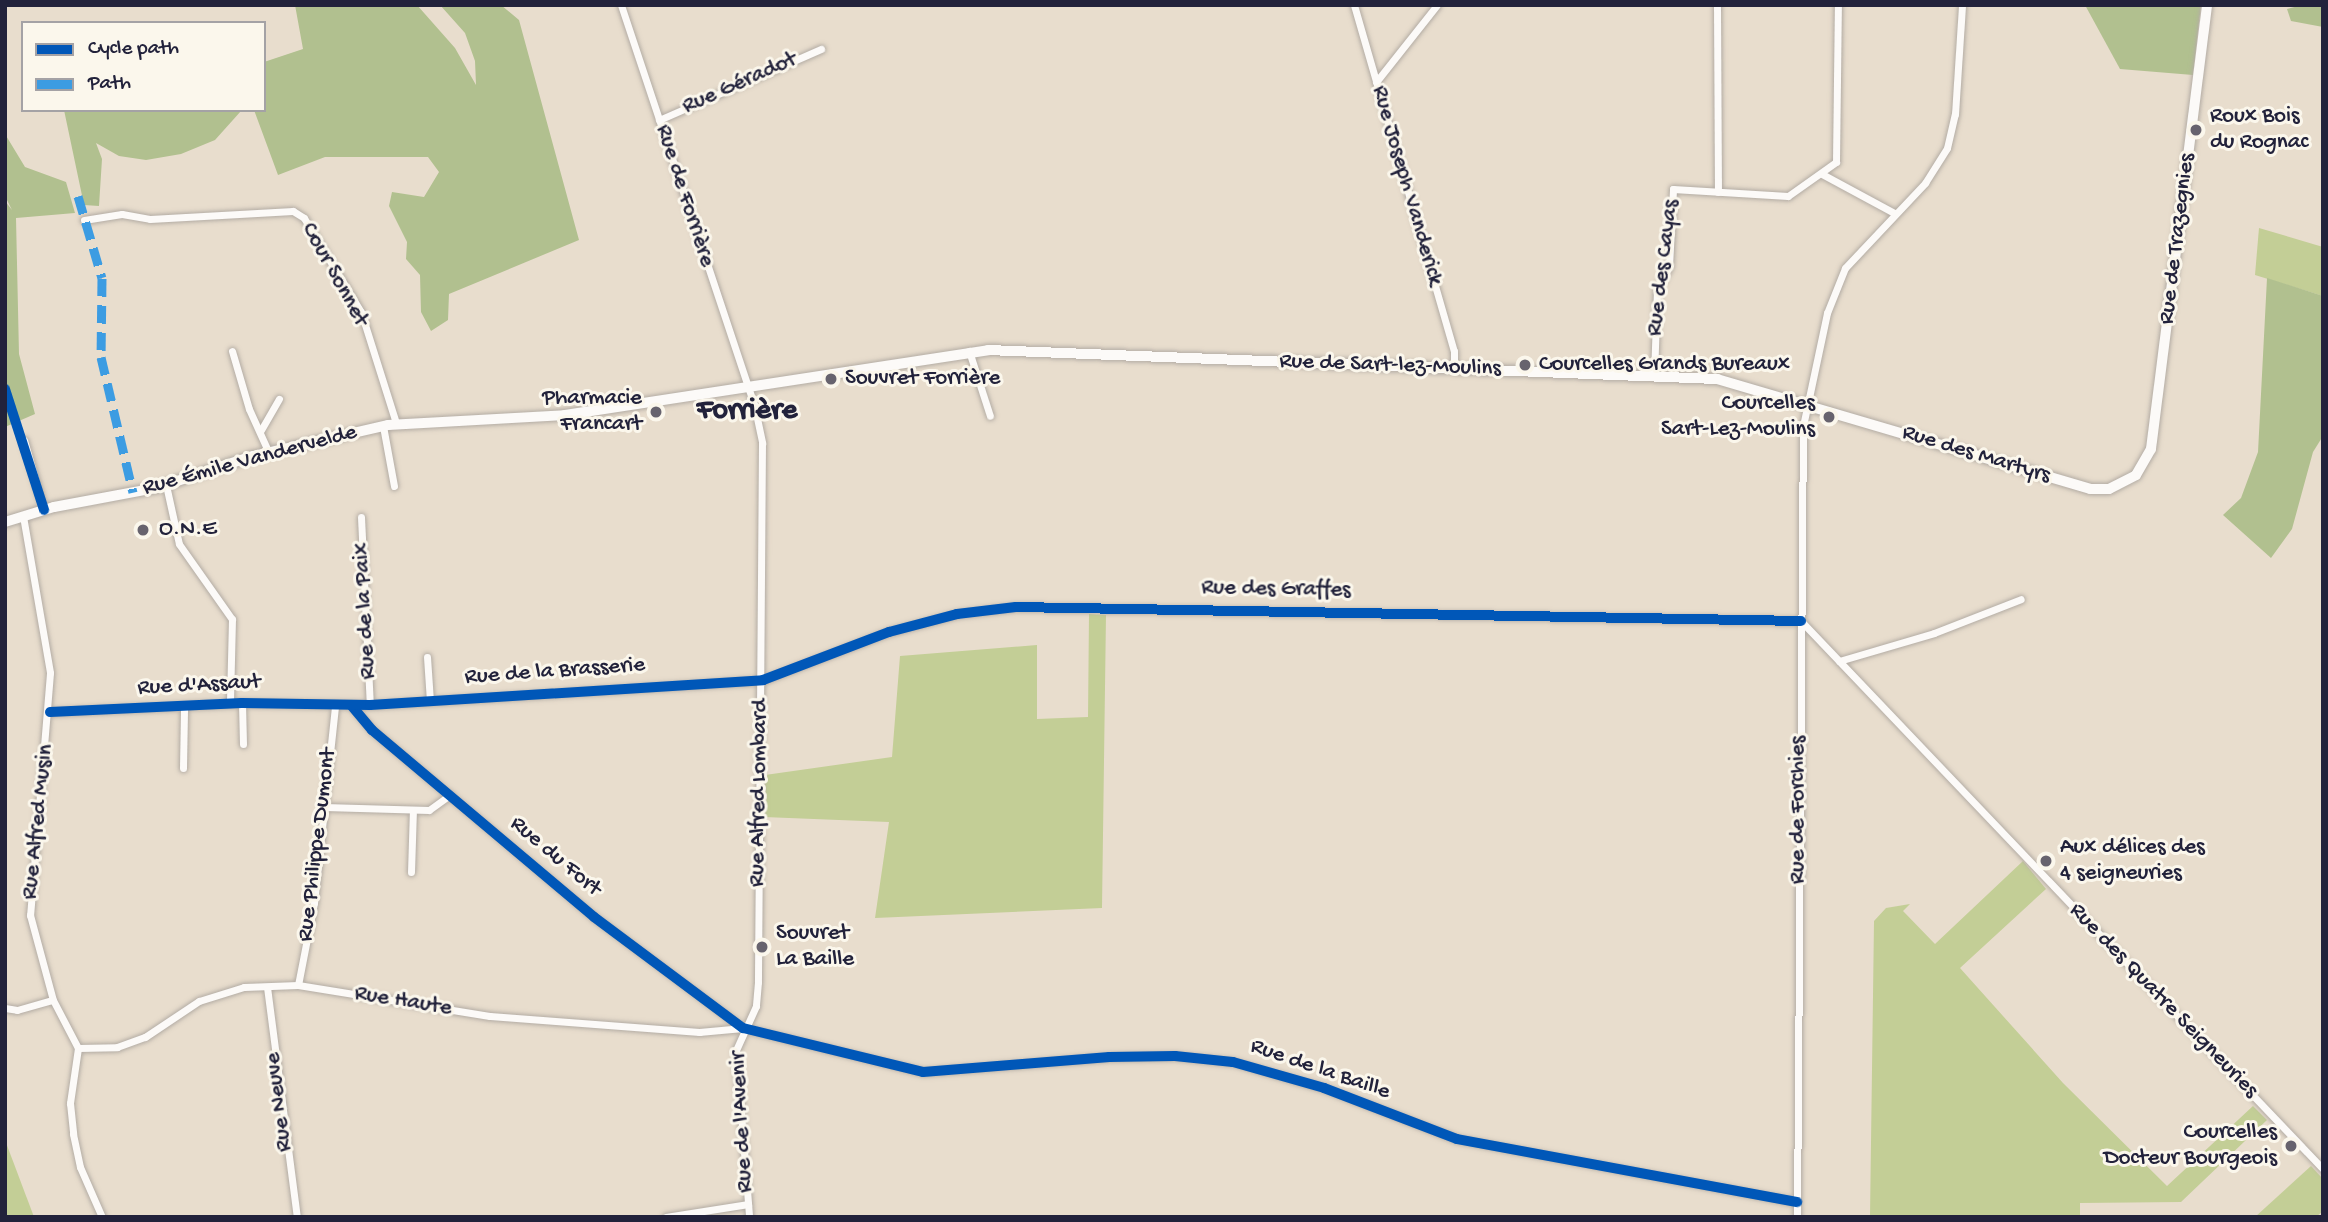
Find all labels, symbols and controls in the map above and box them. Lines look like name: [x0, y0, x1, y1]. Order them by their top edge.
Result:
legend: [21, 21, 266, 112]
text: Cycle path: [88, 37, 179, 62]
street label: Rue Géradot: [679, 47, 801, 121]
text: Path: [88, 72, 131, 97]
street label: Rue Joseph Vanderick: [1364, 83, 1448, 289]
place label: Roux Bois du Rognac: [2210, 103, 2308, 157]
street label: Rue de Forrière: [648, 121, 720, 271]
marker: Roux Bois du Rognac: [2188, 122, 2204, 138]
street label: Rue de Trazegnies: [2154, 152, 2202, 326]
street label: Rue des Cayas: [1642, 198, 1686, 338]
street label: Cour Sonnet: [294, 218, 374, 332]
street label: Rue de Sart-lez-Moulins: [1279, 348, 1501, 384]
place label: Courcelles Grands Bureaux: [1539, 351, 1790, 379]
marker: Courcelles Grands Bureaux: [1517, 357, 1533, 373]
place label: Souvret Forrière: [845, 365, 1000, 393]
marker: Souvret Forrière: [823, 371, 839, 387]
place label: Pharmacie Francart: [542, 385, 642, 439]
place label: Courcelles Sart-Lez-Moulins: [1661, 390, 1815, 444]
district label: Forrière: [697, 394, 797, 430]
marker: Pharmacie Francart: [648, 404, 664, 420]
marker: Courcelles Sart-Lez-Moulins: [1821, 409, 1837, 425]
street label: Rue Émile Vandervelde: [140, 419, 360, 503]
street label: Rue des Martyrs: [1899, 419, 2053, 491]
place label: O.N.E: [159, 516, 217, 544]
marker: O.N.E: [133, 520, 153, 540]
street label: Rue de la Paix: [349, 542, 383, 680]
street label: Rue des Graffes: [1201, 575, 1351, 605]
street label: Rue de la Brasserie: [464, 652, 646, 692]
street label: Rue d'Assaut: [137, 669, 261, 703]
street label: Rue Alfred Lombard: [745, 699, 775, 887]
street label: Rue de Forchies: [1785, 736, 1813, 884]
street label: Rue Alfred Musin: [17, 743, 61, 901]
street label: Rue Philippe Dumont: [292, 747, 344, 943]
street label: Rue du Fort: [504, 811, 606, 903]
place label: Aux délices des 4 seigneuries: [2060, 834, 2205, 888]
marker: Aux délices des 4 seigneuries: [2038, 853, 2054, 869]
street label: Rue des Quatre Seigneuries: [2062, 898, 2264, 1104]
place label: Souvret La Baille: [776, 920, 854, 974]
marker: Souvret La Baille: [754, 939, 770, 955]
street label: Rue Haute: [352, 981, 454, 1023]
street label: Rue de la Baille: [1247, 1033, 1393, 1107]
street label: Rue Neuve: [260, 1051, 300, 1153]
street label: Rue de l'Avenir: [726, 1051, 760, 1193]
place label: Courcelles Docteur Bourgeois: [2104, 1119, 2277, 1173]
marker: Courcelles Docteur Bourgeois: [2283, 1138, 2299, 1154]

